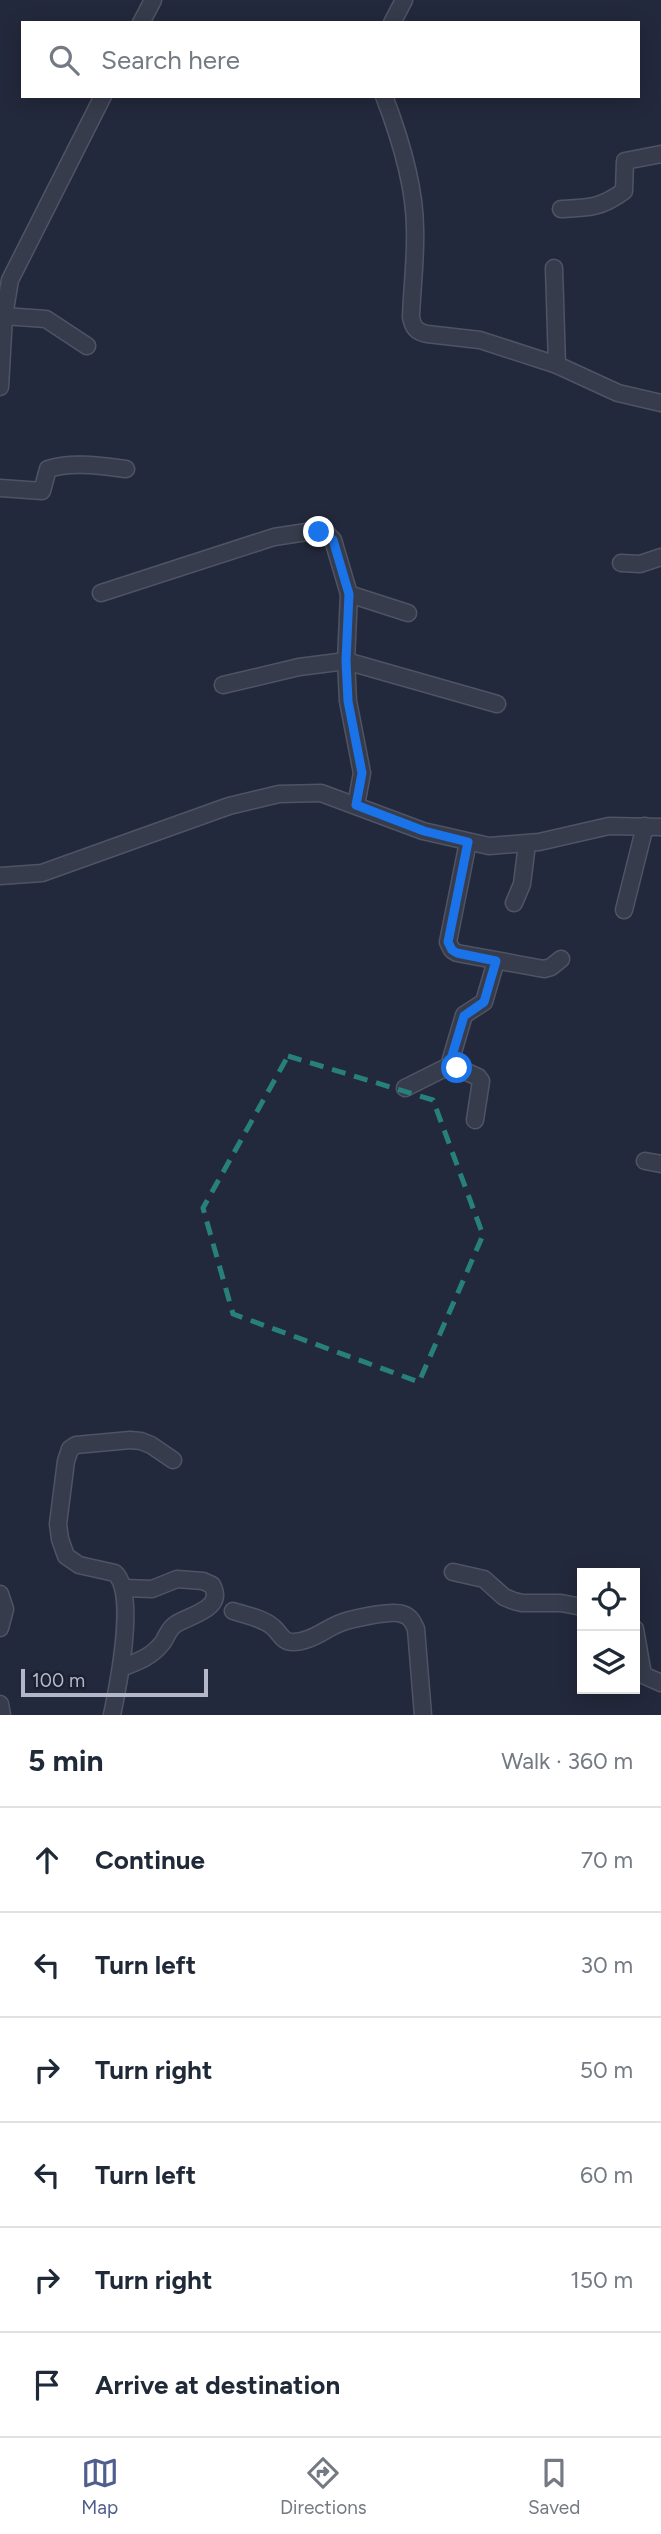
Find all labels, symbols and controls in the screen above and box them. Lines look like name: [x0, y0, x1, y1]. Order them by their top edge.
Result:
search box: [21, 21, 640, 98]
icon: search: [45, 41, 83, 79]
text: Search here: [101, 44, 240, 76]
route end: [303, 516, 334, 547]
route start: [441, 1052, 472, 1083]
map controls: [577, 1568, 640, 1694]
button: locate: [577, 1568, 640, 1631]
button: layers: [577, 1631, 640, 1694]
scale bar: [21, 1666, 208, 1698]
text: 100 m: [32, 1669, 85, 1692]
text: 5 min: [28, 1742, 104, 1779]
text: Walk · 360 m: [501, 1747, 633, 1775]
icon: ahead: [28, 1841, 66, 1879]
text: Continue: [95, 1844, 205, 1876]
text: 70 m: [581, 1846, 633, 1874]
icon: left: [28, 1946, 66, 1984]
text: Turn left: [95, 1949, 196, 1981]
text: 30 m: [580, 1951, 633, 1979]
icon: right: [28, 2051, 66, 2089]
text: Turn right: [95, 2054, 212, 2086]
text: 50 m: [580, 2056, 633, 2084]
icon: left: [28, 2156, 66, 2194]
text: Turn left: [95, 2159, 196, 2191]
text: 60 m: [580, 2161, 633, 2189]
icon: right: [28, 2261, 66, 2299]
text: Turn right: [95, 2264, 212, 2296]
text: 150 m: [570, 2266, 633, 2294]
icon: arrive: [28, 2366, 66, 2404]
text: Arrive at destination: [95, 2369, 340, 2401]
tab: Map: [81, 2454, 119, 2519]
tab: Directions: [280, 2454, 367, 2519]
tab: Saved: [528, 2454, 580, 2519]

